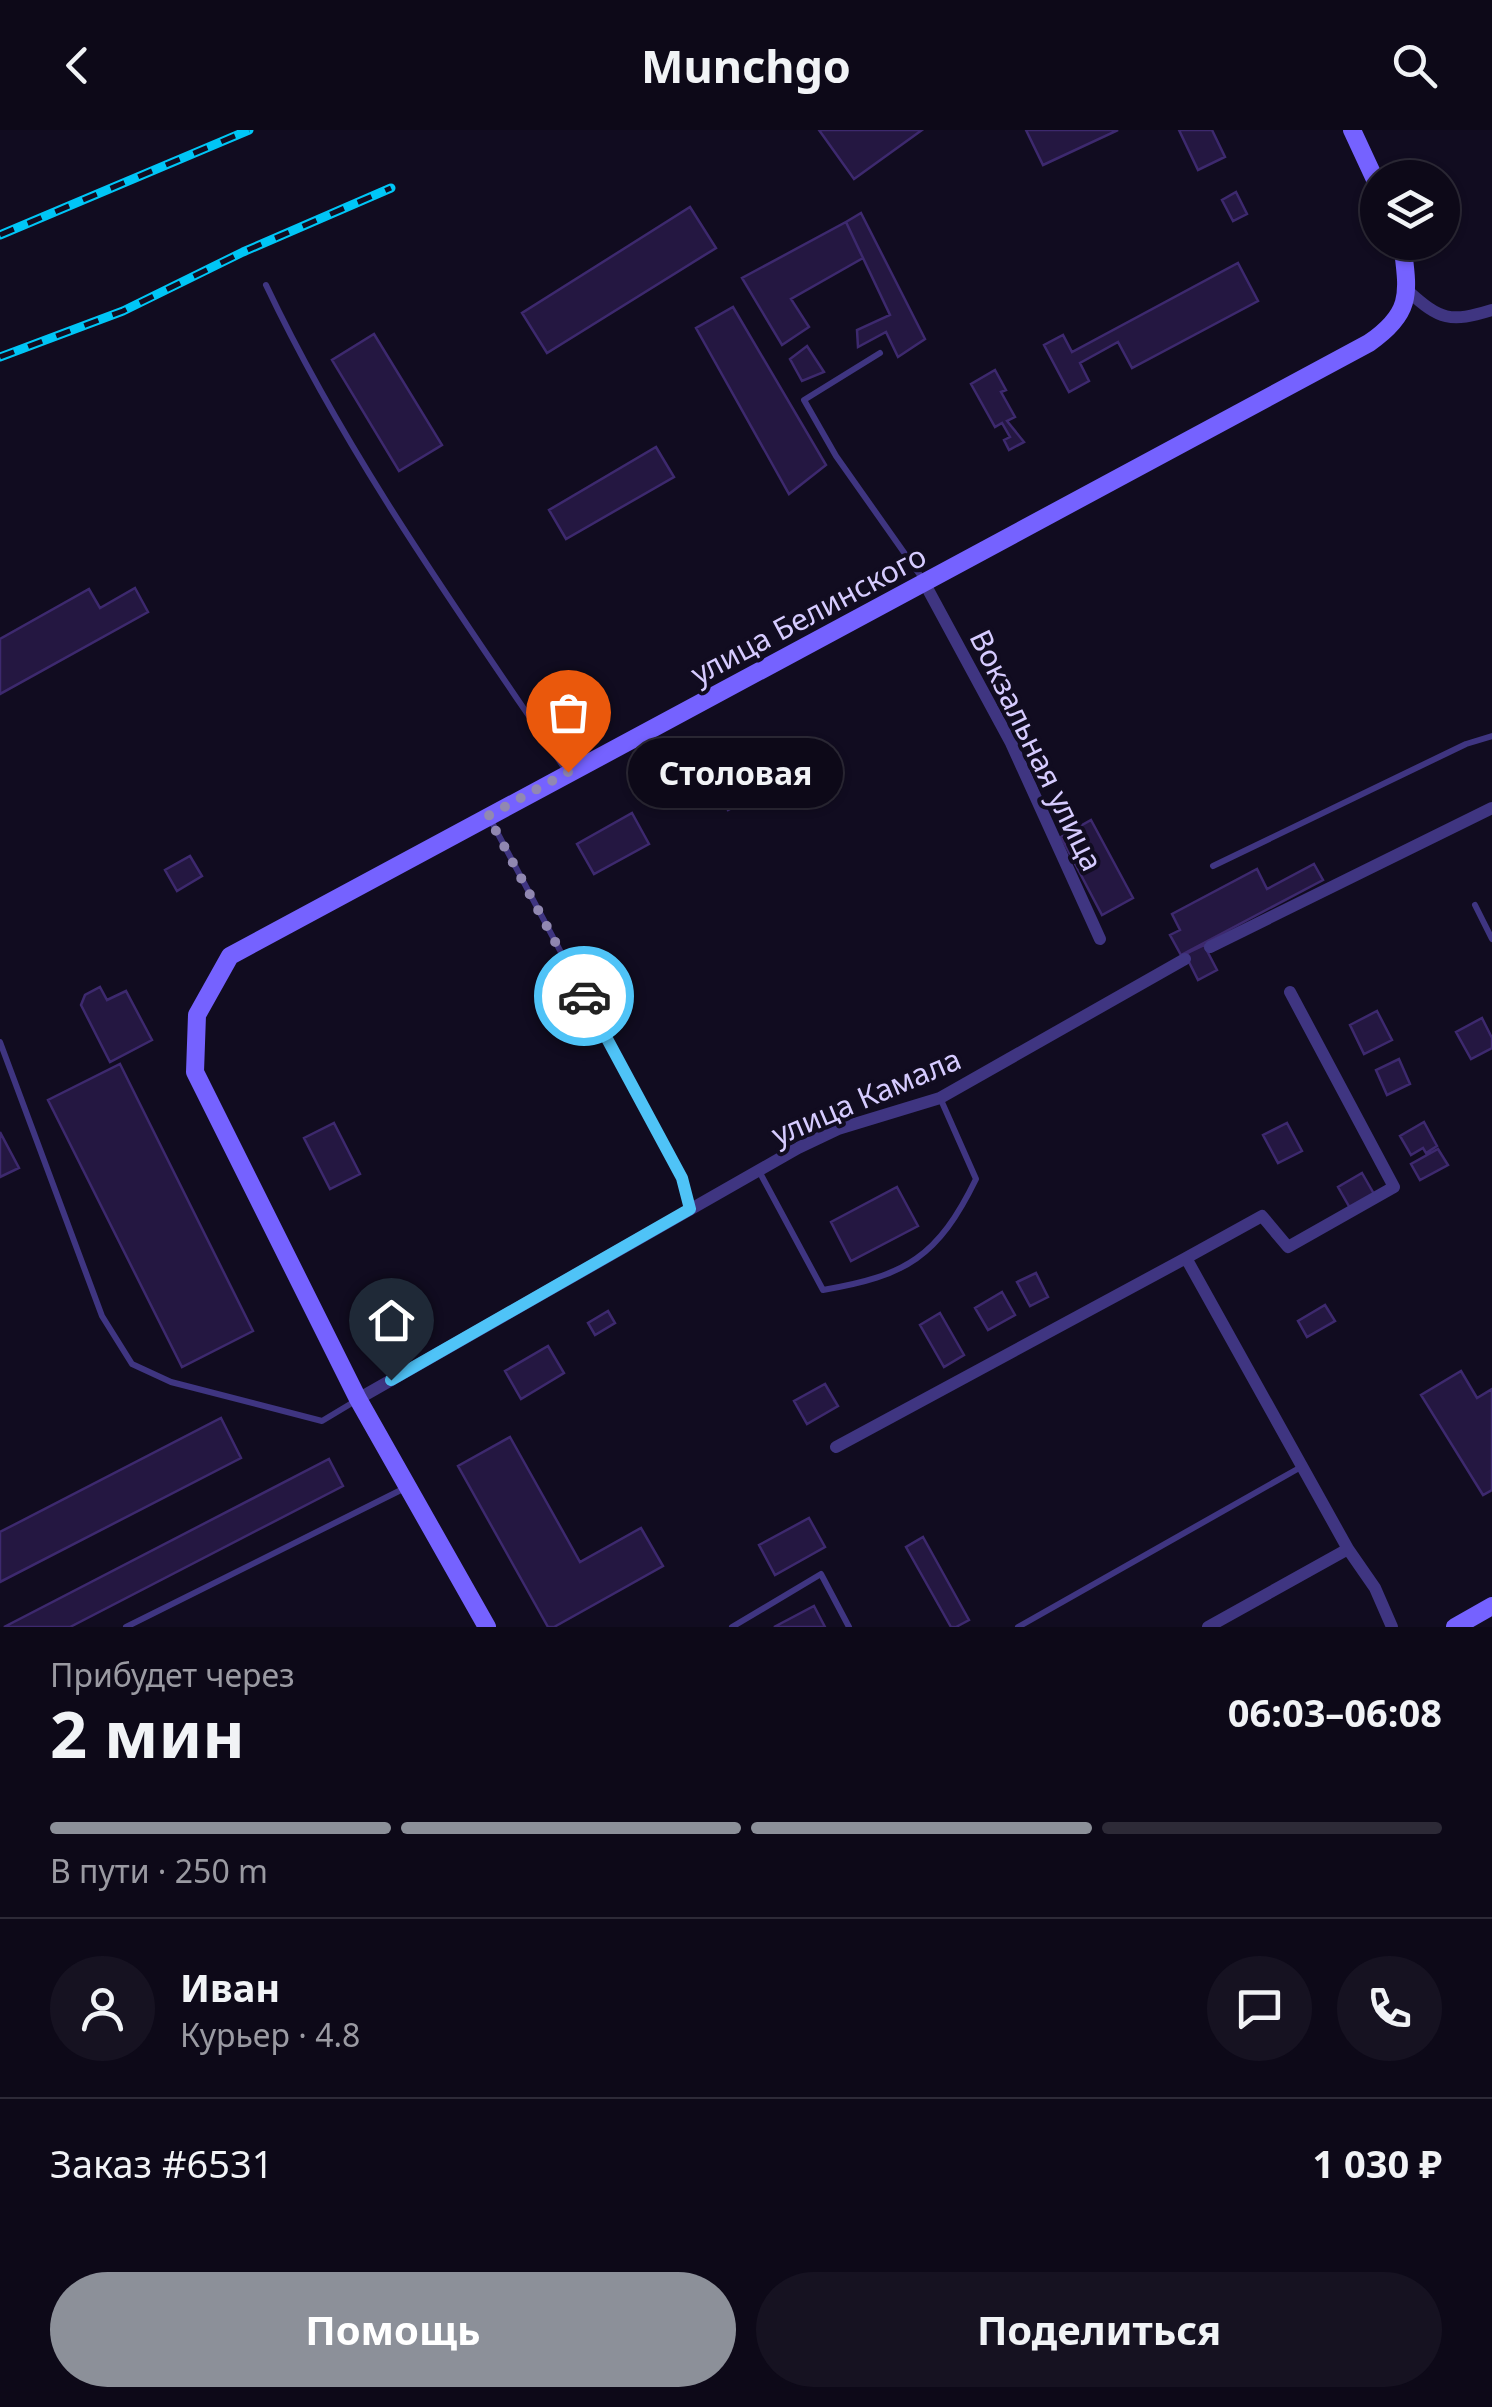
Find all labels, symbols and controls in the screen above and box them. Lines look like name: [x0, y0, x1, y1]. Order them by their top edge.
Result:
text: Munchgo: [641, 35, 851, 96]
icon: back: [50, 38, 105, 93]
icon: search: [1387, 38, 1442, 93]
map controls: [1360, 160, 1460, 260]
button: layers: [1360, 160, 1460, 260]
street label: улица Белинского: [683, 535, 933, 693]
street label: Вокзальная улица: [961, 622, 1113, 878]
pin: [526, 670, 611, 773]
icon: bag: [541, 685, 596, 740]
callout: Столовая: [628, 737, 843, 807]
text: Столовая: [659, 751, 812, 794]
courier: [534, 946, 634, 1046]
icon: car: [557, 969, 612, 1024]
street label: улица Камала: [765, 1038, 967, 1154]
pin: [349, 1278, 434, 1381]
icon: home: [364, 1293, 419, 1348]
text: Прибудет через: [50, 1653, 295, 1696]
text: 06:03–06:08: [1228, 1686, 1442, 1738]
text: 2 мин: [50, 1689, 245, 1777]
text: В пути · 250 m: [50, 1849, 268, 1892]
button: person: [50, 1956, 155, 2061]
button: chat: [1207, 1956, 1312, 2061]
button: phone: [1337, 1956, 1442, 2061]
text: Иван: [180, 1961, 280, 2013]
text: Курьер · 4.8: [180, 2013, 360, 2056]
text: Заказ #6531: [50, 2137, 274, 2189]
text: 1 030 ₽: [1312, 2137, 1442, 2189]
button: Помощь: [50, 2272, 736, 2387]
button: Поделиться: [756, 2272, 1442, 2387]

